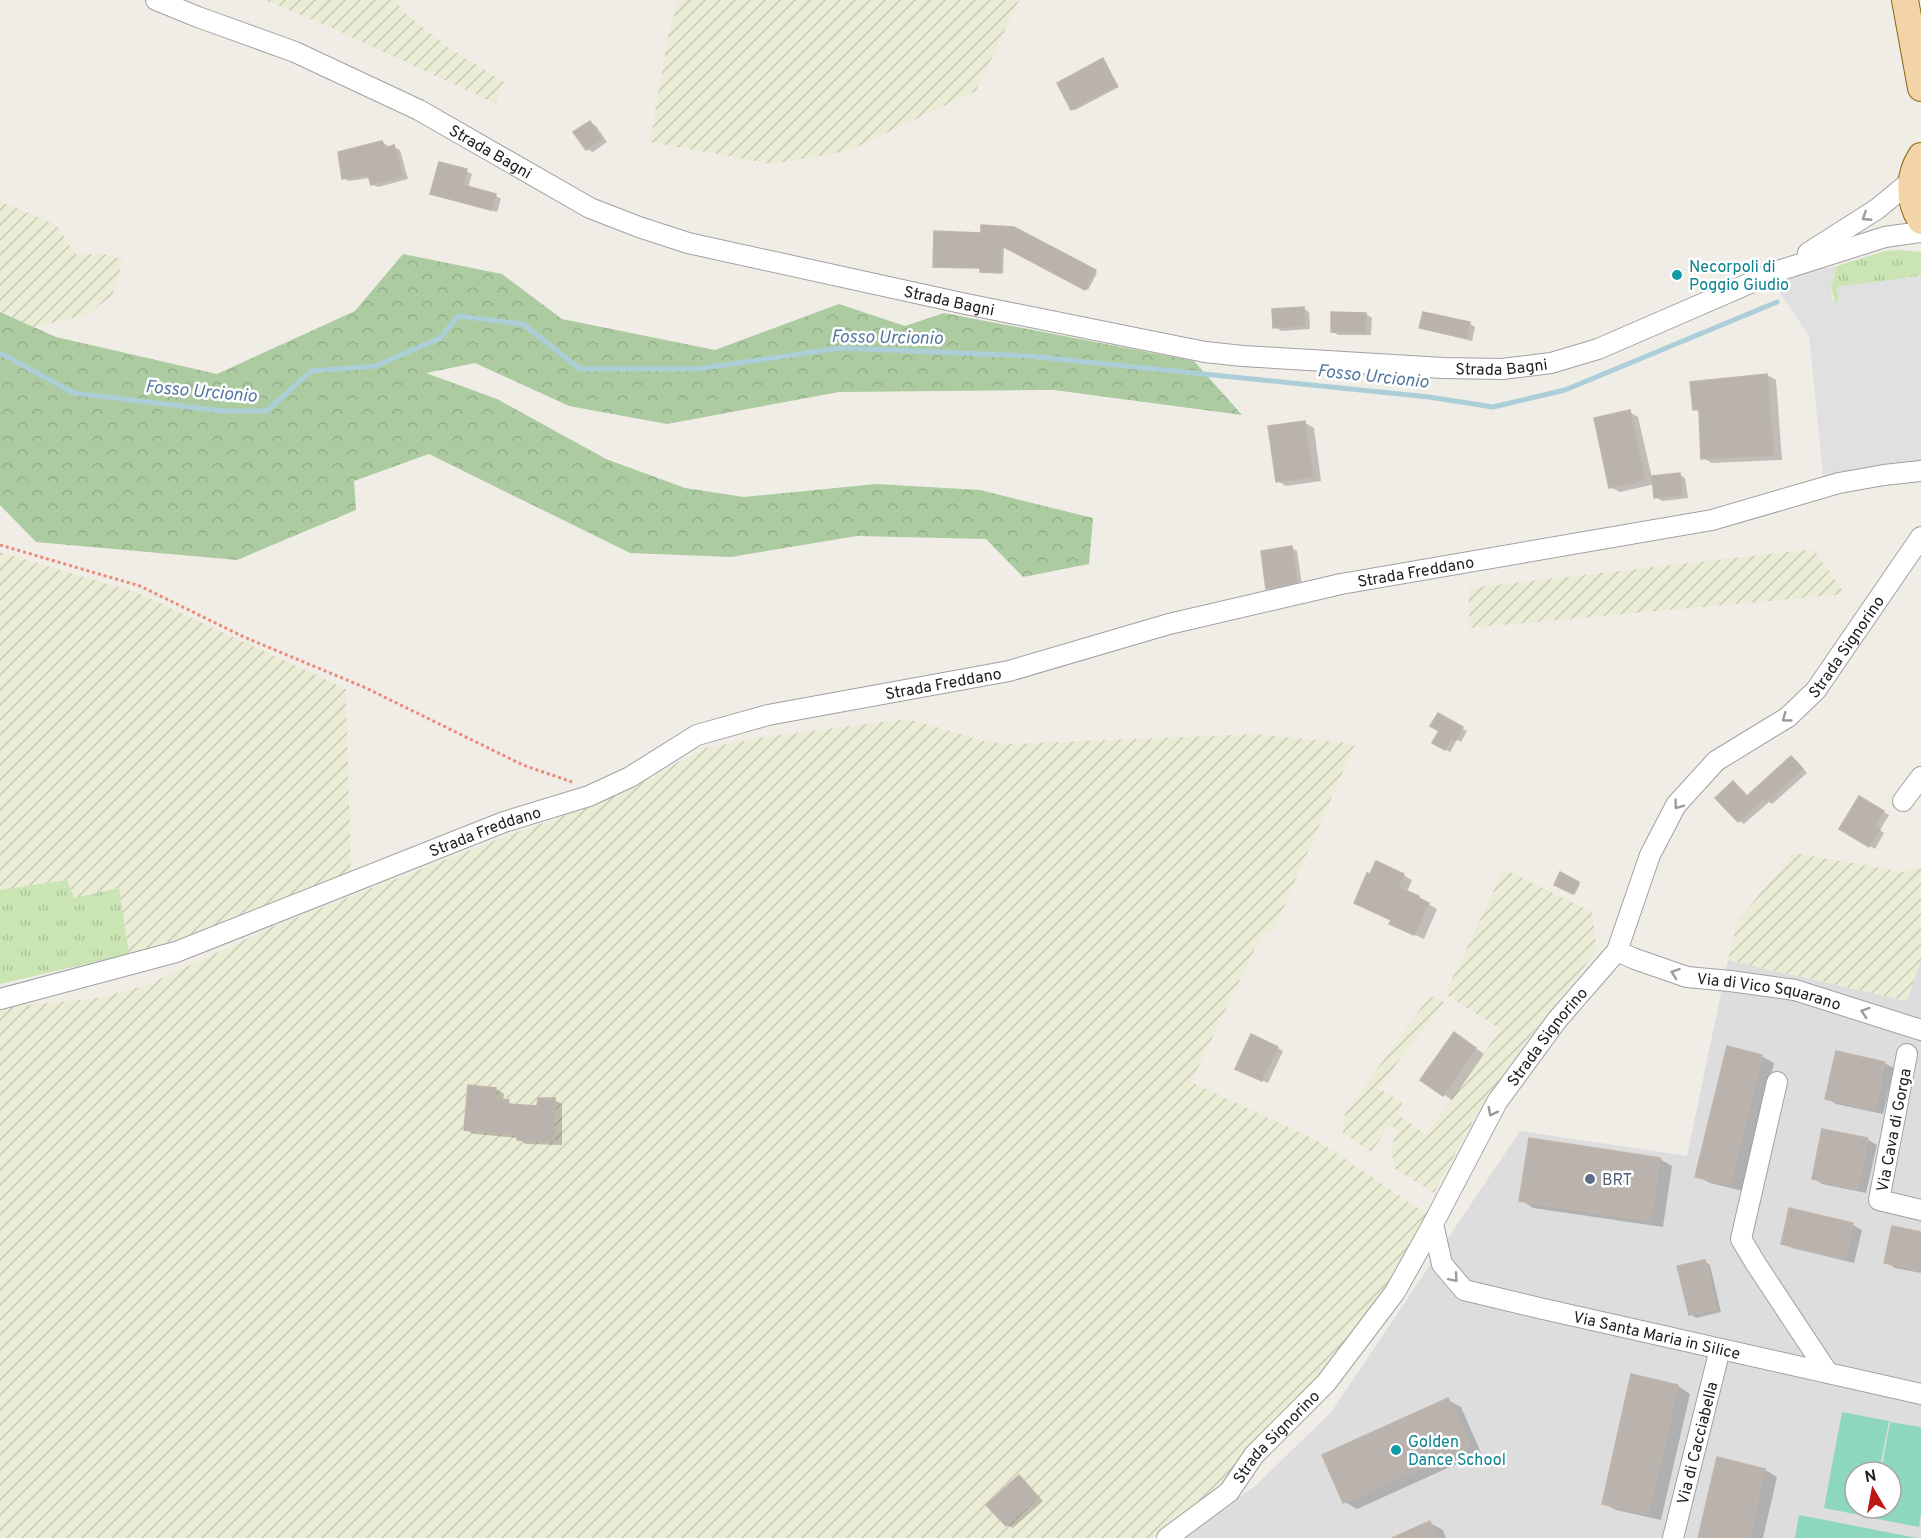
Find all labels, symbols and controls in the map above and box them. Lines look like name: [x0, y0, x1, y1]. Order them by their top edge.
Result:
street label: Strada Bagni: [445, 121, 535, 184]
one-way arrow: [1861, 210, 1872, 221]
place label: Necorpoli di Poggio Giudio: [1689, 258, 1789, 296]
marker: Necorpoli di Poggio Giudio: [1670, 268, 1684, 282]
street label: Strada Bagni: [902, 283, 996, 321]
water label: Fosso Urcionio: [831, 326, 944, 351]
street label: Strada Bagni: [1455, 356, 1549, 381]
water label: Fosso Urcionio: [1316, 360, 1430, 395]
water label: Fosso Urcionio: [144, 376, 258, 409]
street label: Strada Freddano: [1356, 553, 1476, 593]
street label: Strada Signorino: [1805, 592, 1890, 704]
street label: Strada Freddano: [884, 665, 1003, 705]
one-way arrow: [1781, 711, 1792, 722]
one-way arrow: [1674, 799, 1685, 810]
street label: Strada Freddano: [427, 803, 544, 863]
one-way arrow: [1670, 967, 1681, 980]
street label: Via di Vico Squarano: [1696, 970, 1843, 1016]
street label: Strada Signorino: [1504, 984, 1593, 1091]
one-way arrow: [1860, 1007, 1871, 1019]
street label: Via Cava di Gorga: [1873, 1067, 1917, 1194]
one-way arrow: [1487, 1106, 1499, 1117]
place label: BRT: [1602, 1171, 1632, 1191]
marker: BRT: [1583, 1172, 1597, 1186]
one-way arrow: [1447, 1271, 1458, 1282]
street label: Via Santa Maria in Silice: [1571, 1308, 1742, 1365]
street label: Via di Cacciabella: [1674, 1380, 1723, 1507]
street label: Strada Signorino: [1230, 1387, 1325, 1488]
place label: Golden Dance School: [1408, 1433, 1506, 1471]
marker: Golden Dance School: [1389, 1443, 1403, 1457]
north arrow: [1843, 1460, 1903, 1520]
text: N: [1863, 1466, 1878, 1488]

